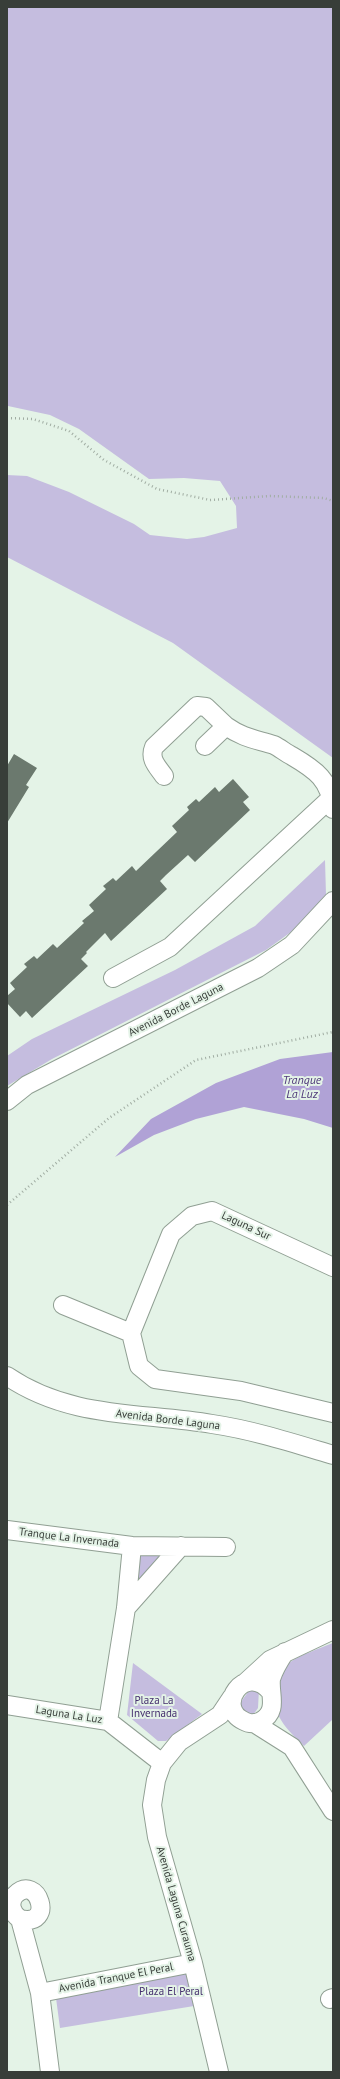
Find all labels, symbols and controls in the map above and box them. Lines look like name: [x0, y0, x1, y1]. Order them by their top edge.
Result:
street label: Avenida Borde Laguna: [126, 980, 226, 1040]
water label: Tranque La Luz: [283, 1074, 321, 1102]
street label: Laguna Sur: [219, 1209, 273, 1243]
street label: Avenida Borde Laguna: [115, 1407, 221, 1433]
street label: Tranque La Invernada: [18, 1525, 120, 1551]
park label: Plaza La Invernada: [131, 1694, 177, 1720]
street label: Laguna La Luz: [35, 1703, 103, 1727]
street label: Avenida Laguna Curauma: [153, 1845, 199, 1963]
street label: Avenida Tranque El Peral: [58, 1960, 174, 1996]
park label: Plaza El Peral: [139, 1985, 203, 1999]

